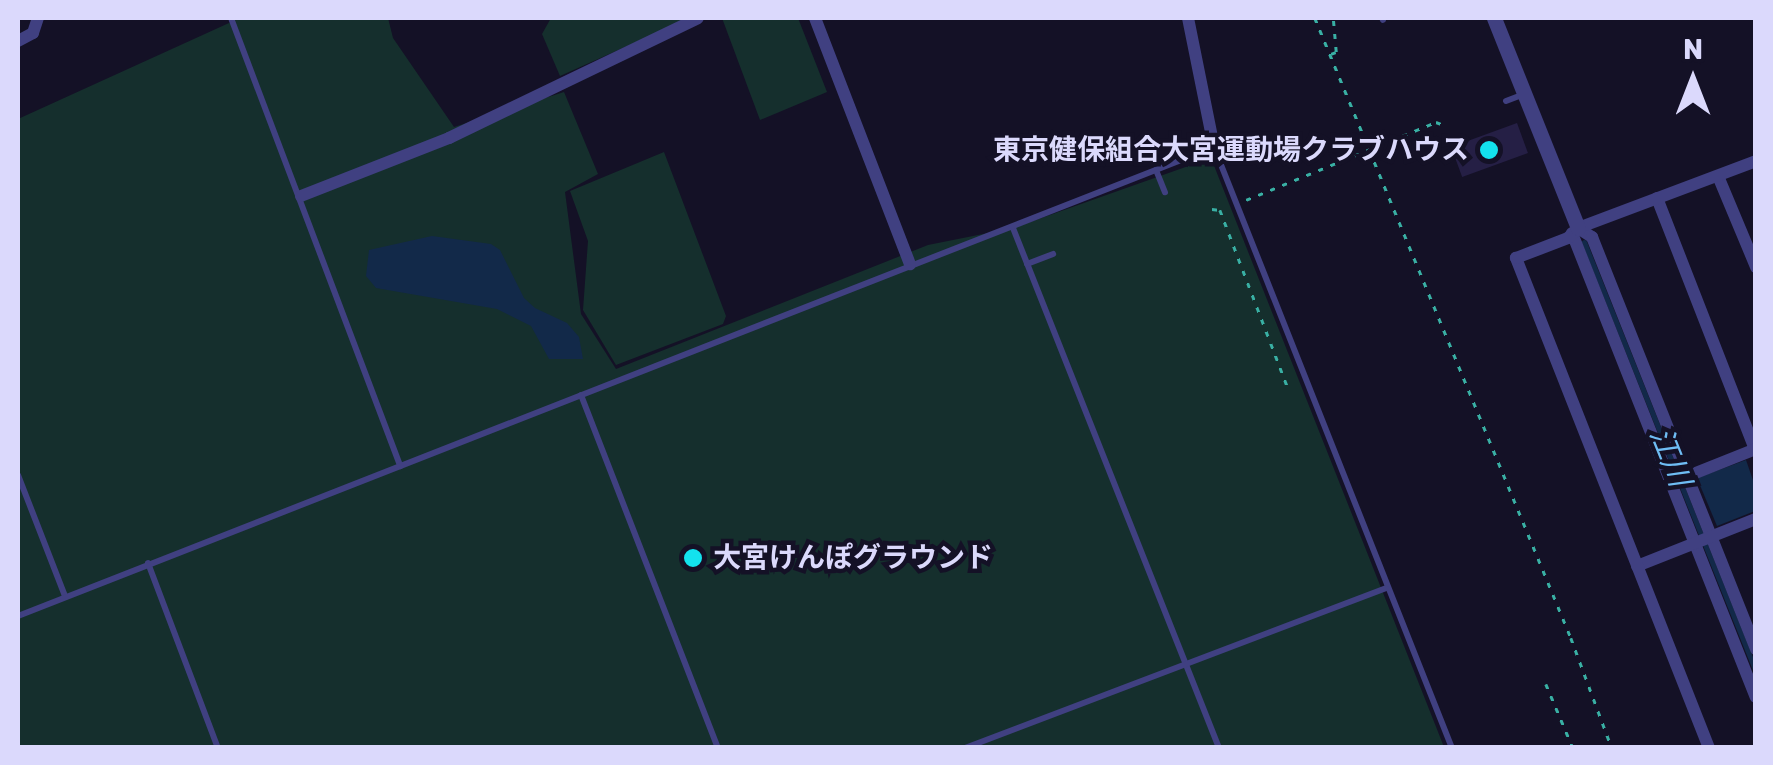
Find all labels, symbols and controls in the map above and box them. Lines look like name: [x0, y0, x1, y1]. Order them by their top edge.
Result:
north arrow: [1643, 30, 1743, 130]
text: N: [1683, 33, 1703, 66]
place label: 東京健保組合大宮運動場クラブハウス: [993, 133, 1469, 167]
marker: 東京健保組合大宮運動場クラブハウス: [1478, 139, 1500, 161]
water label: 江川: [1642, 422, 1698, 492]
place label: 大宮けんぽグラウンド: [713, 541, 993, 575]
marker: 大宮けんぽグラウンド: [682, 547, 704, 569]

